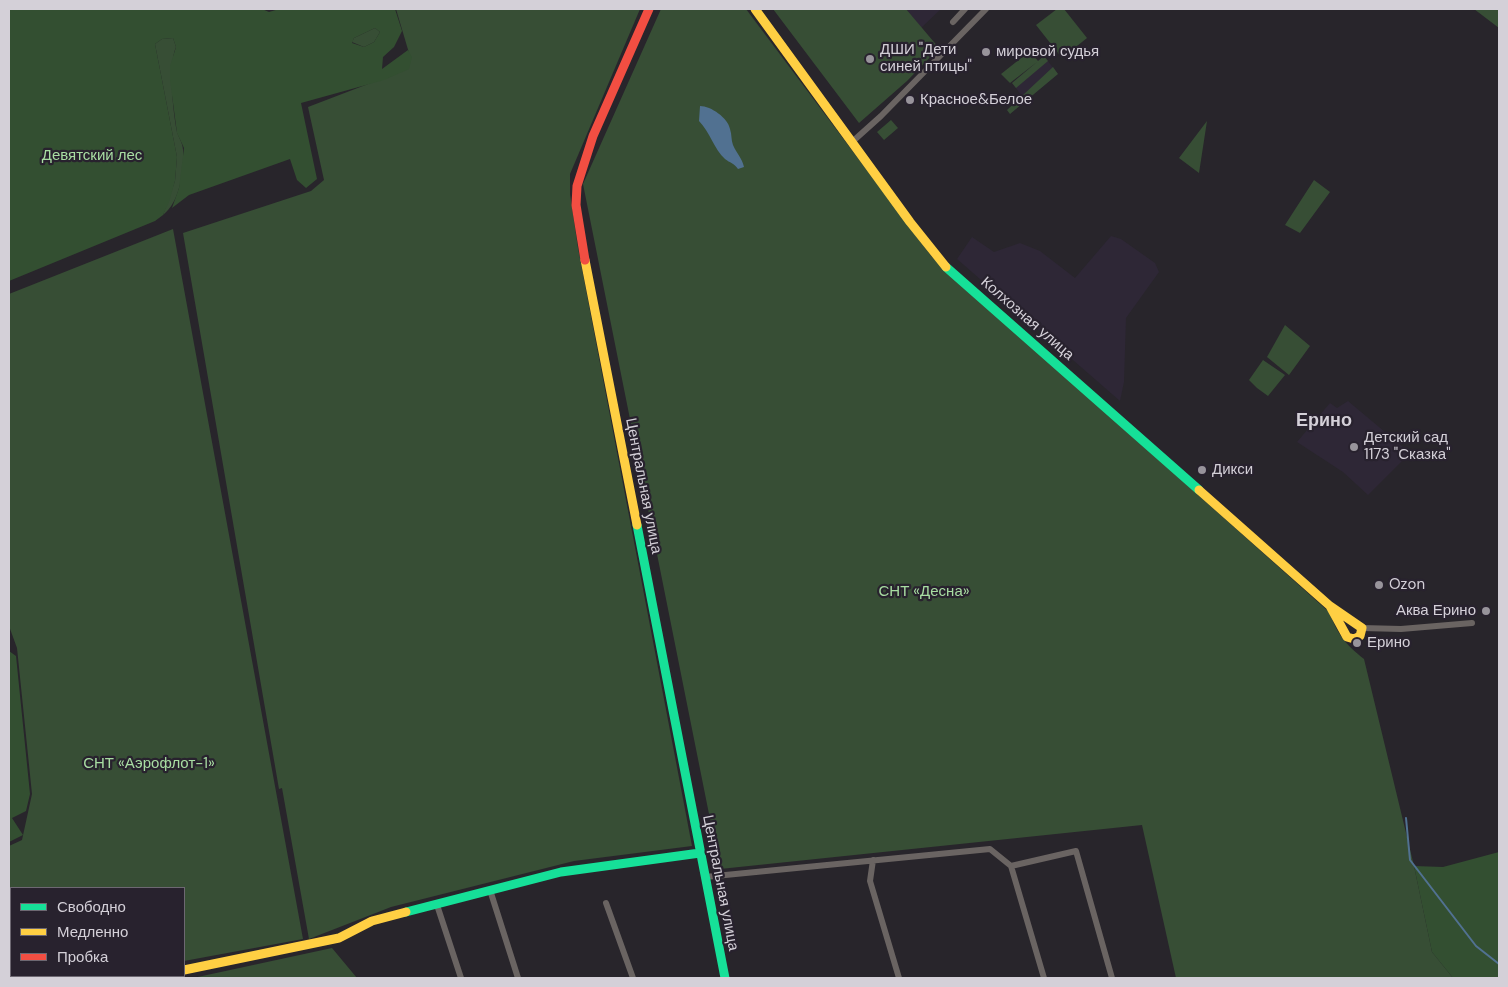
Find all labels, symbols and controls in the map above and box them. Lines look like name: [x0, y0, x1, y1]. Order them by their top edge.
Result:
place label: ДШИ "Дети синей птицы": [880, 41, 972, 76]
place label: мировой судья: [996, 43, 1099, 61]
marker: мировой судья: [980, 46, 992, 58]
marker: ДШИ "Дети синей птицы": [864, 53, 876, 65]
place label: Красное&Белое: [920, 91, 1032, 109]
marker: Красное&Белое: [904, 94, 916, 106]
park label: Девятский лес: [42, 147, 142, 165]
street label: Колхозная улица: [977, 274, 1077, 364]
district label: Ерино: [1296, 410, 1352, 432]
street label: Центральная улица: [621, 417, 665, 555]
place label: Детский сад 1173 "Сказка": [1364, 429, 1451, 464]
marker: Детский сад 1173 "Сказка": [1348, 441, 1360, 453]
place label: Дикси: [1212, 461, 1253, 479]
marker: Дикси: [1196, 464, 1208, 476]
place label: Ozon: [1389, 576, 1425, 594]
marker: Ozon: [1373, 579, 1385, 591]
park label: СНТ «Десна»: [878, 583, 970, 601]
place label: Аква Ерино: [1396, 602, 1476, 620]
marker: Аква Ерино: [1480, 605, 1492, 617]
place label: Ерино: [1367, 634, 1410, 652]
marker: Ерино: [1351, 637, 1363, 649]
park label: СНТ «Аэрофлот-1»: [83, 755, 215, 773]
street label: Центральная улица: [698, 814, 742, 952]
legend: [10, 887, 185, 977]
text: Свободно: [57, 897, 126, 917]
text: Медленно: [57, 922, 128, 942]
text: Пробка: [57, 947, 108, 967]

